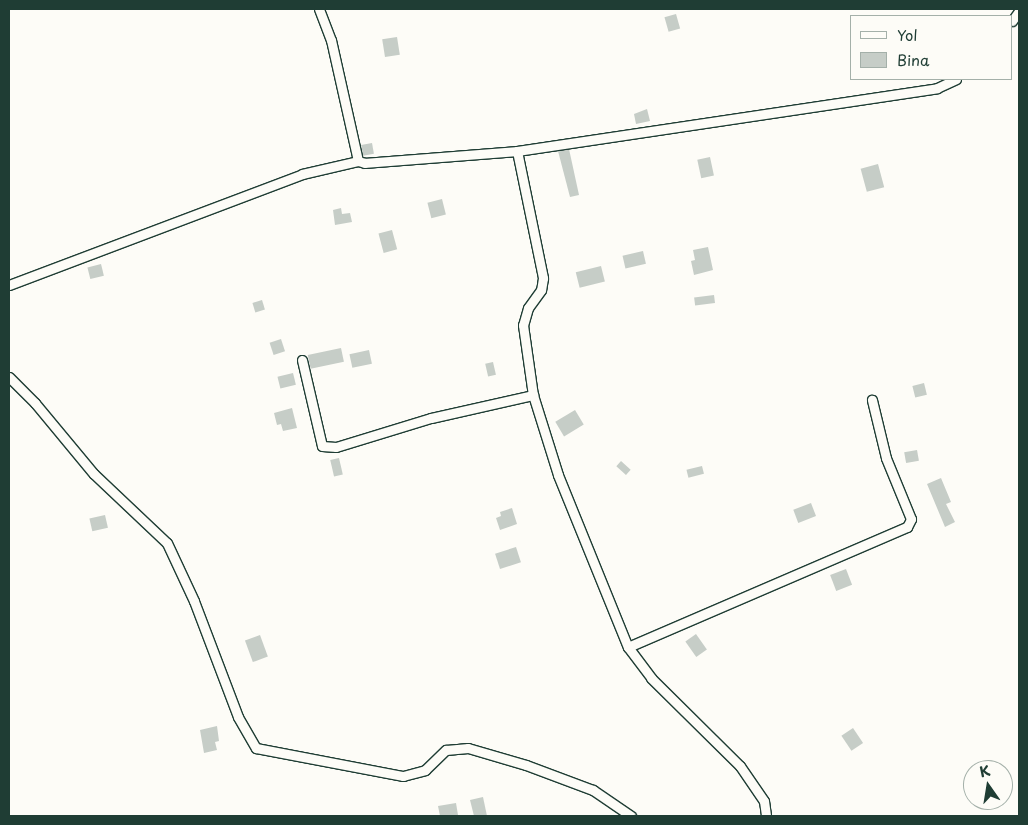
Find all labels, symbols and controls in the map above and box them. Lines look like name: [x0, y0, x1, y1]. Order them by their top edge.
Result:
legend: [850, 15, 1013, 80]
text: Yol: [897, 23, 918, 46]
text: Bina: [897, 48, 929, 71]
text: K: [977, 759, 992, 782]
north arrow: [963, 760, 1013, 810]

